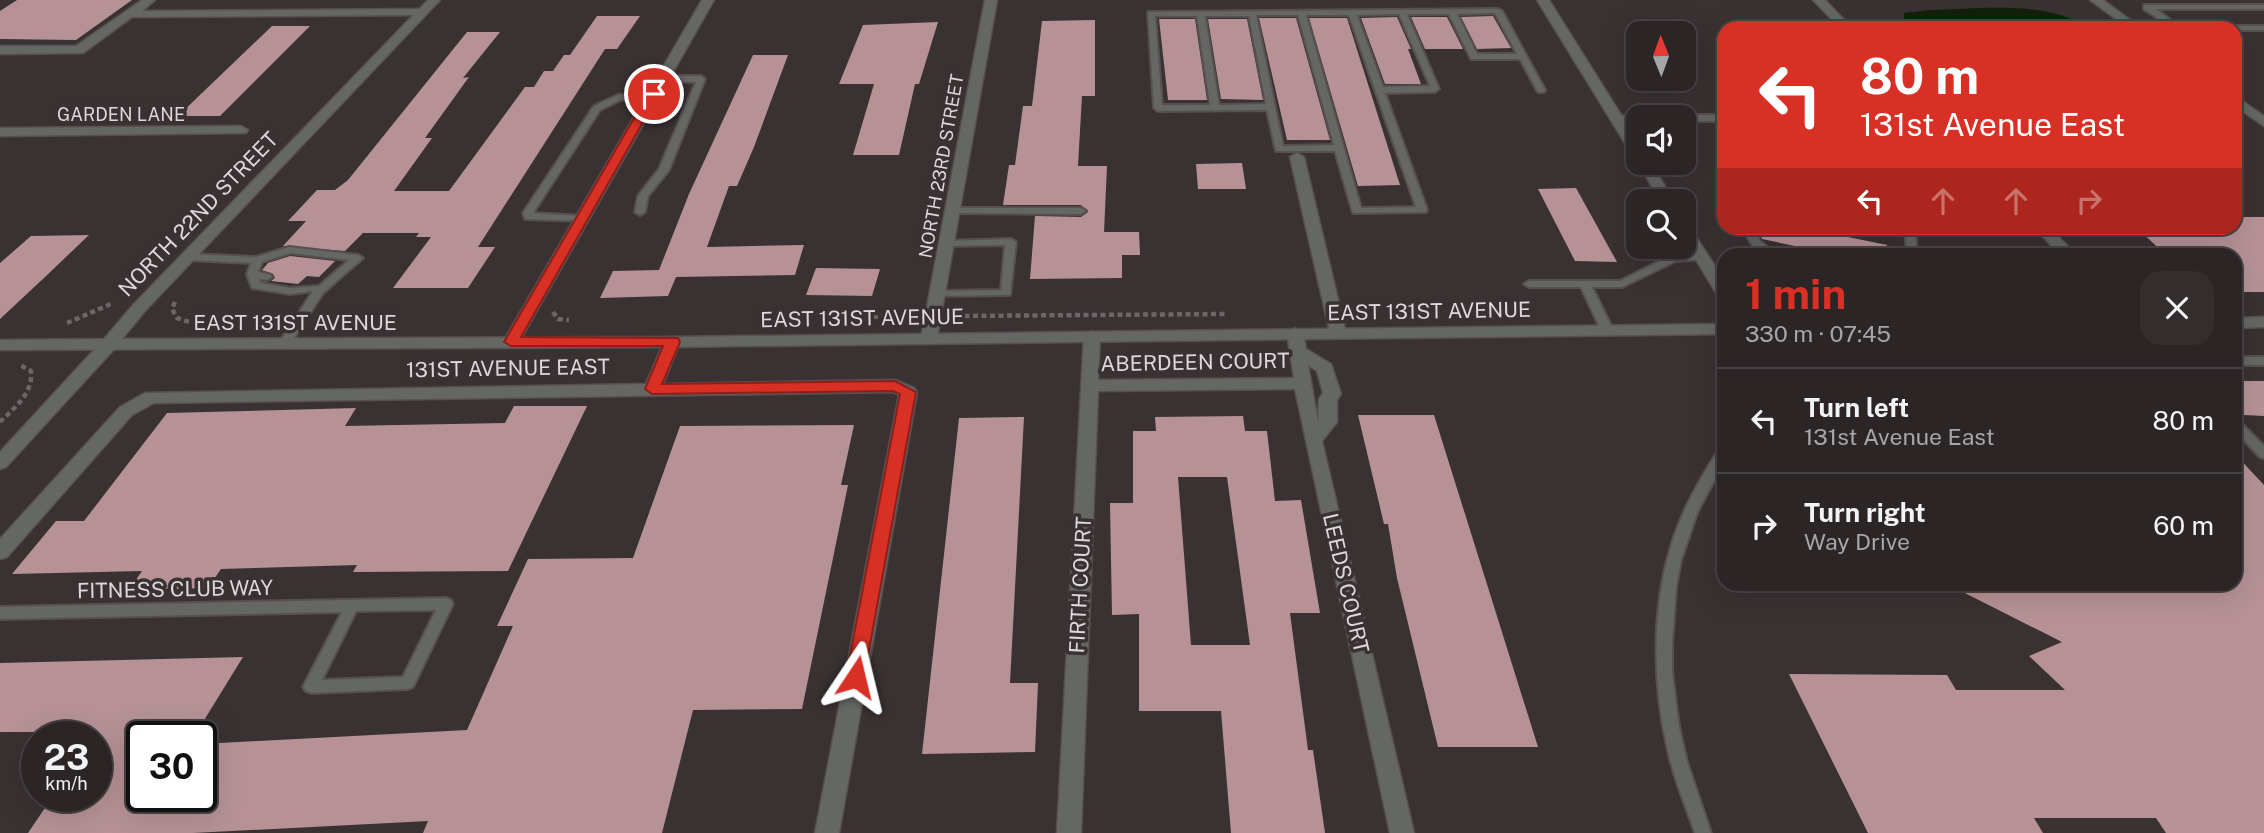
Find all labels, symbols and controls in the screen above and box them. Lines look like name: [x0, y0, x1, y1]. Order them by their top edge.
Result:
north arrow: [1626, 21, 1696, 91]
map controls: [1626, 21, 1696, 259]
text: 80 m: [1860, 47, 1979, 105]
icon: left: [1745, 49, 1836, 140]
pin: [624, 64, 684, 124]
street label: NORTH 23RD STREET: [914, 72, 968, 260]
icon: arrive: [635, 75, 673, 113]
street label: GARDEN LANE: [57, 104, 185, 125]
button: sound: [1626, 105, 1696, 175]
text: 131st Avenue East: [1860, 106, 2125, 143]
street label: NORTH 22ND STREET: [113, 127, 283, 301]
icon: left: [1851, 182, 1889, 220]
icon: ahead: [1924, 182, 1962, 220]
icon: ahead: [1997, 182, 2035, 220]
icon: right: [2070, 182, 2108, 220]
button: search: [1626, 189, 1696, 259]
text: 1 min: [1745, 269, 1846, 318]
button: close: [2140, 271, 2214, 345]
street label: EAST 131ST AVENUE: [1327, 297, 1531, 325]
street label: EAST 131ST AVENUE: [760, 304, 964, 332]
street label: EAST 131ST AVENUE: [193, 310, 397, 335]
text: 330 m · 07:45: [1745, 320, 1891, 347]
street label: ABERDEEN COURT: [1100, 348, 1290, 376]
street label: 131ST AVENUE EAST: [406, 354, 610, 382]
text: Turn left: [1804, 392, 1909, 423]
icon: left: [1745, 402, 1783, 440]
text: 80 m: [2153, 405, 2214, 436]
text: 131st Avenue East: [1804, 423, 1995, 450]
text: Turn right: [1804, 497, 1926, 528]
icon: right: [1745, 507, 1783, 545]
text: 60 m: [2153, 510, 2214, 541]
street label: LEEDS COURT: [1318, 511, 1374, 655]
street label: FIRTH COURT: [1064, 516, 1096, 654]
text: Way Drive: [1804, 528, 1910, 555]
street label: FITNESS CLUB WAY: [77, 575, 274, 603]
position arrow: [819, 640, 893, 714]
speed limit sign: 30: [126, 721, 217, 812]
text: 23: [44, 737, 89, 778]
text: km/h: [45, 773, 88, 794]

